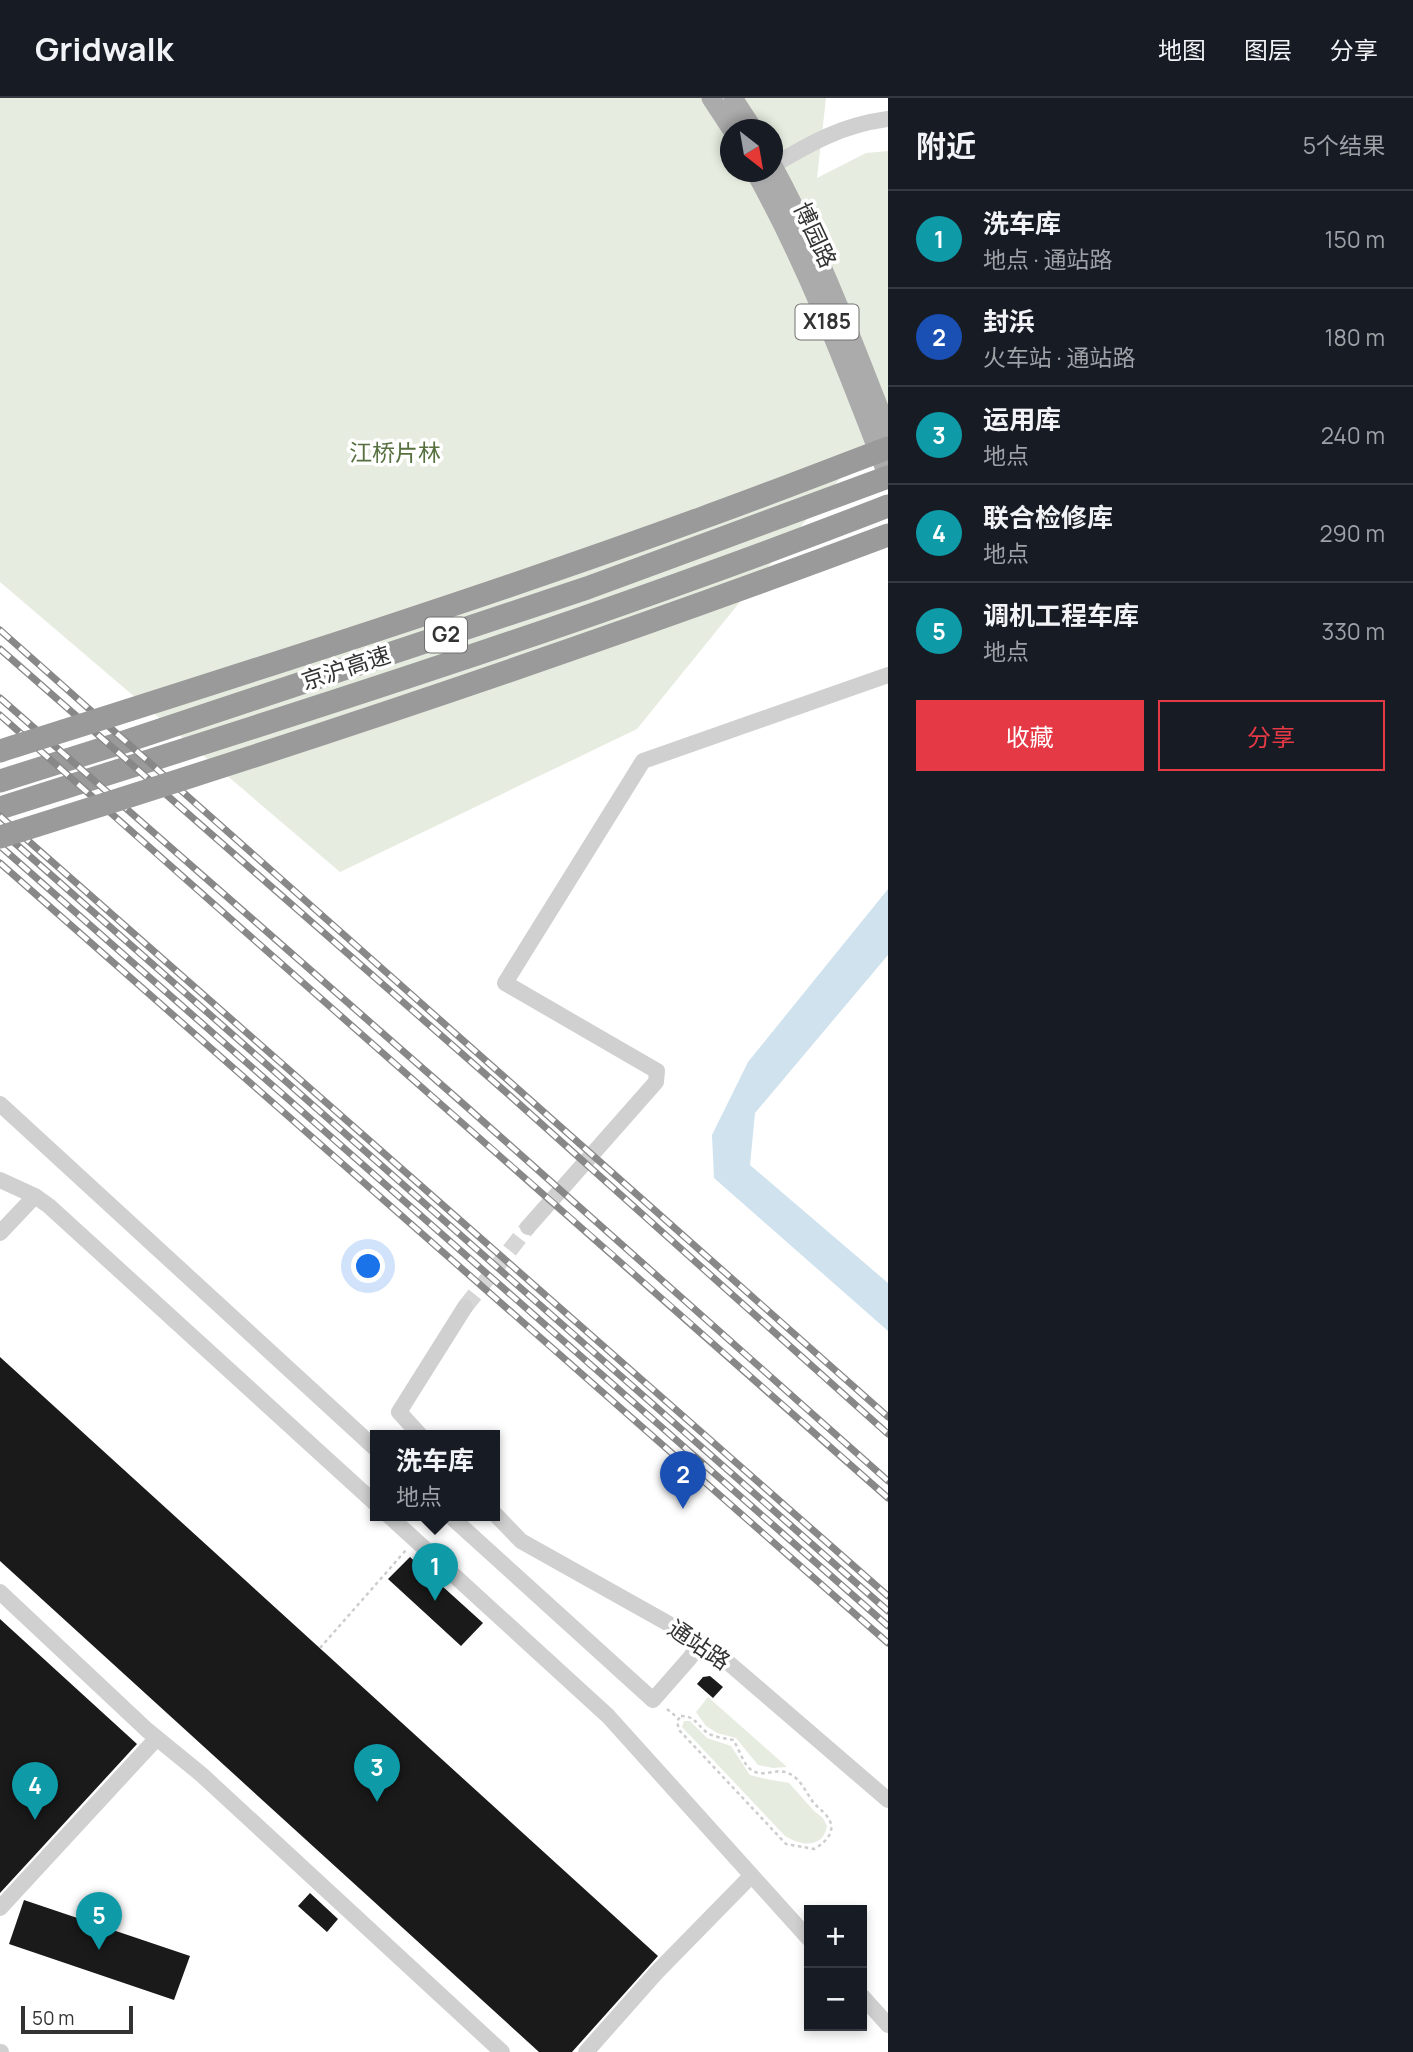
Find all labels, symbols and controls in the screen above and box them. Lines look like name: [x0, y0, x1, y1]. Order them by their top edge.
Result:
text: Gridwalk: [35, 26, 173, 71]
text: 地图: [1158, 33, 1206, 66]
text: 图层: [1244, 33, 1292, 66]
text: 分享: [1330, 33, 1378, 66]
north arrow: [720, 119, 783, 182]
text: 附近: [916, 125, 976, 166]
text: 5个结果: [1303, 129, 1385, 161]
street label: 博园路: [787, 197, 845, 273]
text: 洗车库: [983, 205, 1061, 241]
text: 1: [934, 223, 944, 255]
text: 150 m: [1325, 223, 1385, 255]
text: 地点 · 通站路: [983, 243, 1112, 275]
text: 封浜: [983, 303, 1035, 339]
road number: X185: [796, 304, 858, 340]
text: 2: [932, 321, 946, 353]
text: 180 m: [1325, 321, 1385, 353]
text: 火车站 · 通站路: [983, 341, 1135, 373]
text: 运用库: [983, 401, 1061, 437]
text: 3: [932, 419, 946, 451]
text: 240 m: [1321, 419, 1385, 451]
park label: 江桥片林: [349, 436, 441, 468]
text: 地点: [983, 439, 1029, 471]
text: 联合检修库: [983, 499, 1113, 535]
text: 4: [932, 517, 946, 549]
text: 290 m: [1319, 517, 1385, 549]
text: 地点: [983, 537, 1029, 569]
text: 调机工程车库: [983, 597, 1139, 633]
text: 5: [932, 615, 946, 647]
text: 330 m: [1321, 615, 1385, 647]
road number: G2: [425, 618, 467, 652]
text: 地点: [983, 635, 1029, 667]
street label: 京沪高速: [297, 638, 394, 696]
button: 收藏: [916, 700, 1144, 771]
button: 分享: [1158, 700, 1385, 771]
your location: [351, 1249, 385, 1283]
popup: [370, 1430, 500, 1521]
text: 洗车库: [396, 1442, 474, 1478]
pin: 2: [660, 1451, 706, 1509]
text: 地点: [396, 1480, 442, 1512]
pin: 1: [412, 1543, 458, 1601]
street label: 通站路: [662, 1612, 737, 1677]
pin: 3: [354, 1744, 400, 1802]
pin: 4: [12, 1762, 58, 1820]
pin: 5: [76, 1892, 122, 1950]
map controls: [804, 1905, 867, 2031]
button: +: [804, 1905, 867, 1968]
button: −: [804, 1968, 867, 2031]
scale bar: [21, 2003, 133, 2035]
text: 50 m: [32, 2005, 74, 2031]

